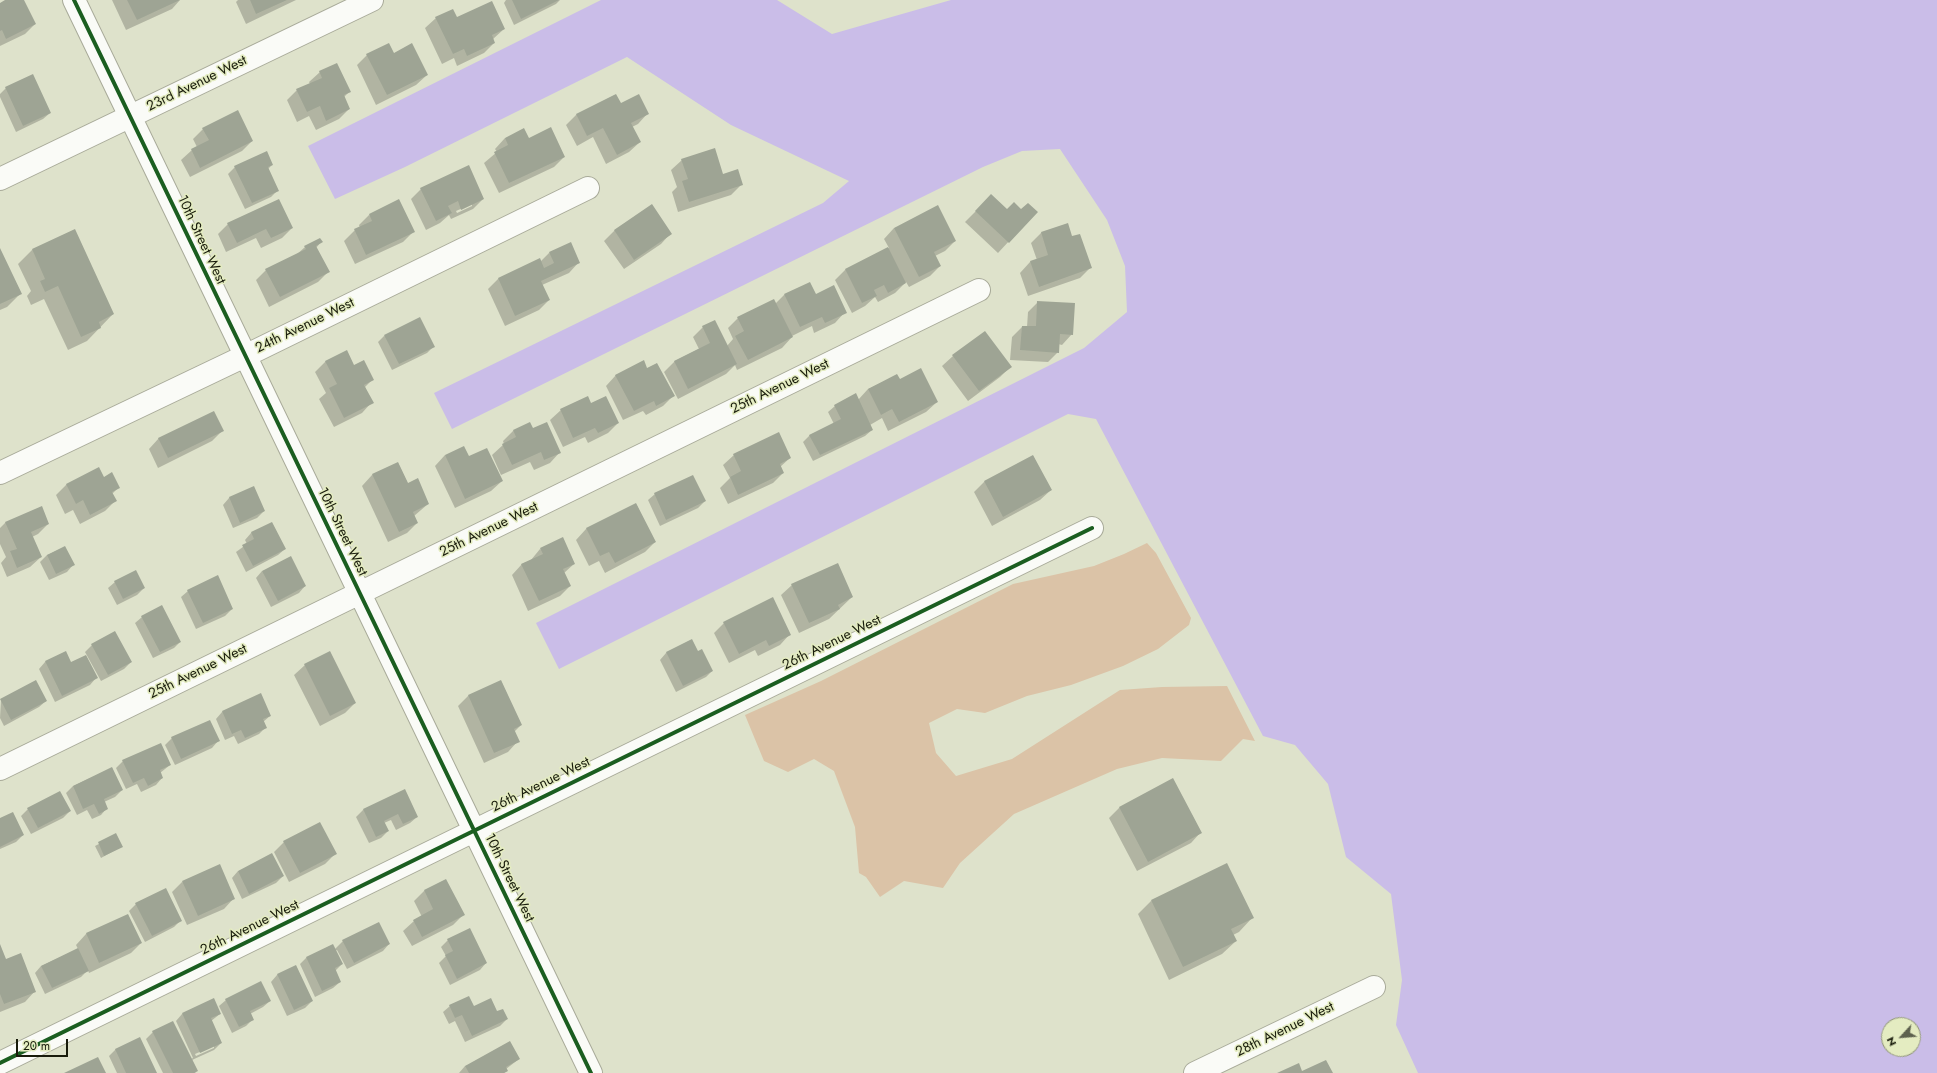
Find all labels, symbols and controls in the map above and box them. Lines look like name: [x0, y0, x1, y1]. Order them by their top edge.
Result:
street label: 23rd Avenue West: [144, 52, 250, 116]
street label: 10th Street West: [173, 193, 229, 287]
street label: 24th Avenue West: [253, 295, 357, 357]
street label: 25th Avenue West: [728, 356, 832, 418]
street label: 10th Street West: [313, 485, 371, 579]
street label: 25th Avenue West: [437, 499, 541, 561]
street label: 26th Avenue West: [780, 612, 884, 674]
street label: 25th Avenue West: [146, 641, 250, 703]
street label: 26th Avenue West: [489, 754, 593, 816]
street label: 10th Street West: [480, 831, 538, 925]
street label: 26th Avenue West: [198, 897, 302, 959]
street label: 28th Avenue West: [1233, 999, 1337, 1061]
north arrow: [1881, 1017, 1921, 1057]
scale bar: [18, 1031, 70, 1057]
text: N: [1882, 1034, 1900, 1049]
text: 20 m: [23, 1037, 50, 1055]

